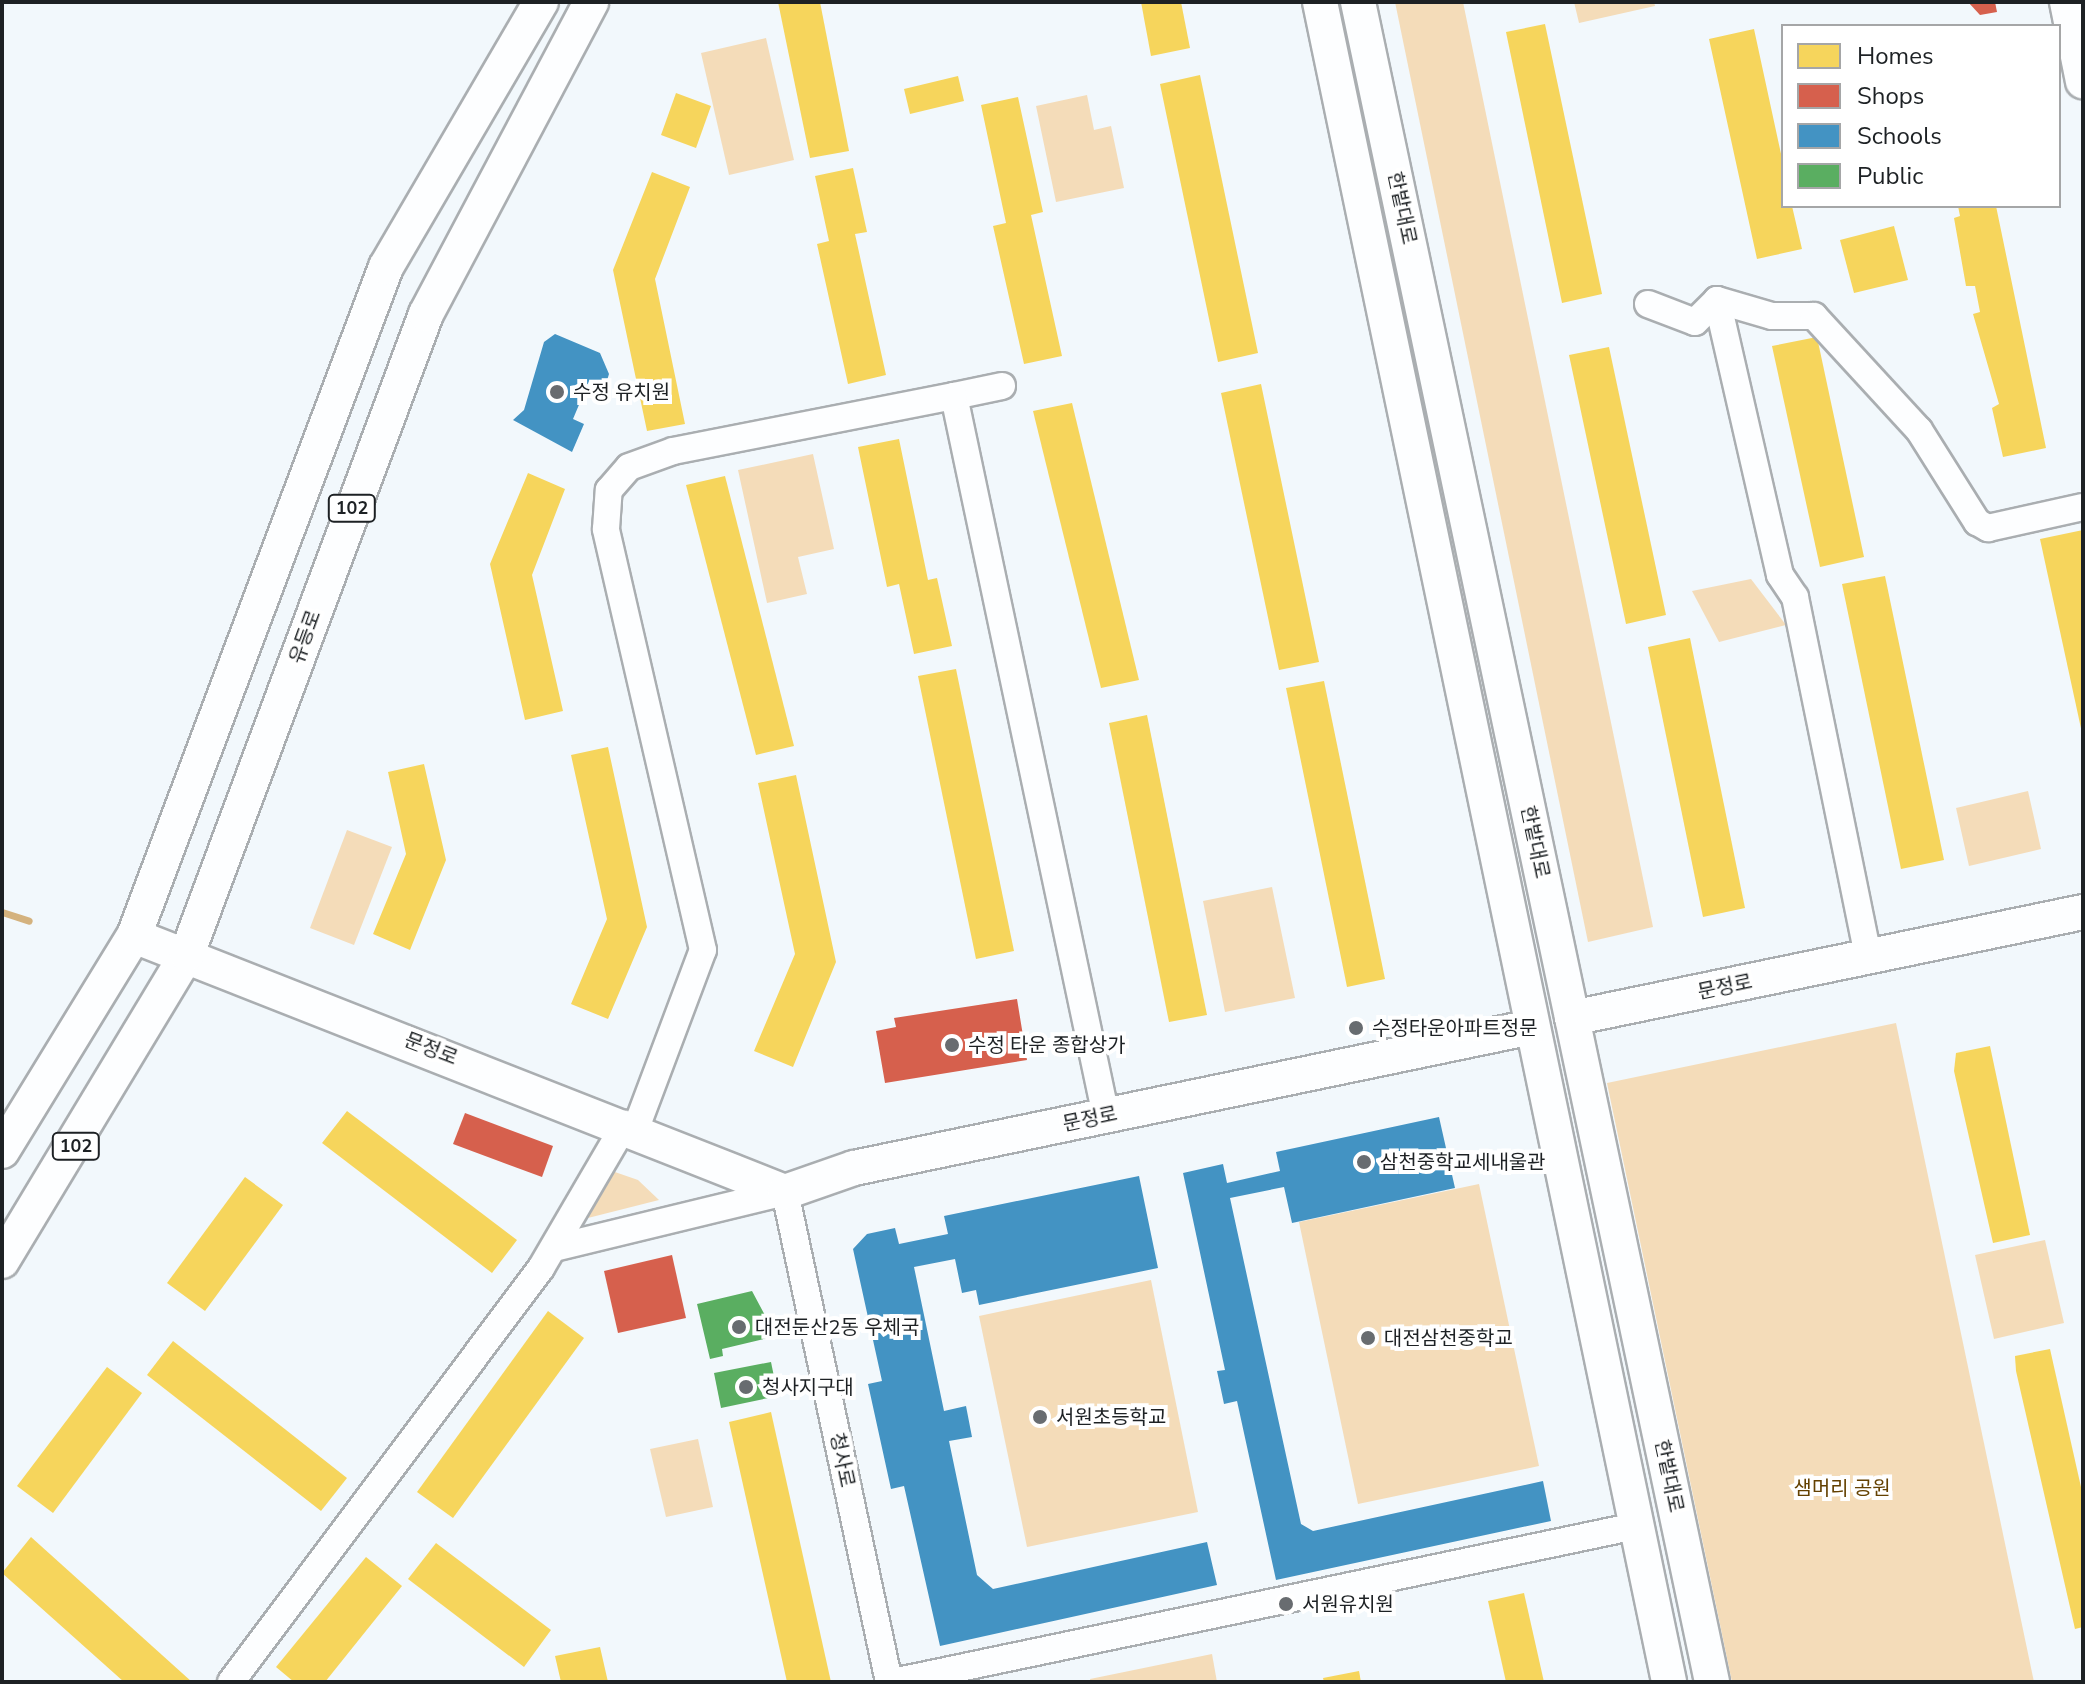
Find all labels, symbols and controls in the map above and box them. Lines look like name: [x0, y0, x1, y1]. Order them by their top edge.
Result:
legend: [1781, 24, 2061, 208]
text: Homes: [1857, 40, 1933, 72]
text: Shops: [1857, 80, 1924, 112]
text: Schools: [1857, 120, 1942, 152]
text: Public: [1857, 160, 1923, 192]
street label: 한밭대로: [1383, 170, 1421, 246]
place label: 수정 유치원: [573, 380, 670, 404]
marker: 수정 유치원: [548, 383, 566, 401]
road number: 102: [326, 494, 378, 522]
street label: 유등로: [284, 607, 326, 667]
street label: 한밭대로: [1516, 804, 1554, 880]
street label: 문정로: [1696, 970, 1754, 1004]
place label: 수정타운아파트정문: [1372, 1016, 1538, 1040]
marker: 수정타운아파트정문: [1347, 1019, 1365, 1037]
street label: 문정로: [401, 1028, 461, 1070]
place label: 수정 타운 종합상가: [968, 1033, 1125, 1057]
marker: 수정 타운 종합상가: [943, 1036, 961, 1054]
street label: 문정로: [1061, 1102, 1119, 1136]
road number: 102: [50, 1132, 102, 1160]
place label: 삼천중학교세내울관: [1380, 1150, 1546, 1174]
marker: 삼천중학교세내울관: [1355, 1153, 1373, 1171]
place label: 대전둔산2동 우체국: [755, 1315, 919, 1339]
marker: 대전둔산2동 우체국: [730, 1318, 748, 1336]
place label: 대전삼천중학교: [1384, 1326, 1513, 1350]
marker: 대전삼천중학교: [1359, 1329, 1377, 1347]
place label: 청사지구대: [762, 1375, 854, 1399]
marker: 청사지구대: [737, 1378, 755, 1396]
place label: 서원초등학교: [1056, 1405, 1166, 1429]
marker: 서원초등학교: [1031, 1408, 1049, 1426]
street label: 청사로: [825, 1431, 859, 1489]
street label: 한밭대로: [1650, 1438, 1688, 1514]
park label: 샘머리 공원: [1793, 1476, 1891, 1500]
place label: 서원유치원: [1302, 1592, 1394, 1616]
marker: 서원유치원: [1277, 1595, 1295, 1613]

